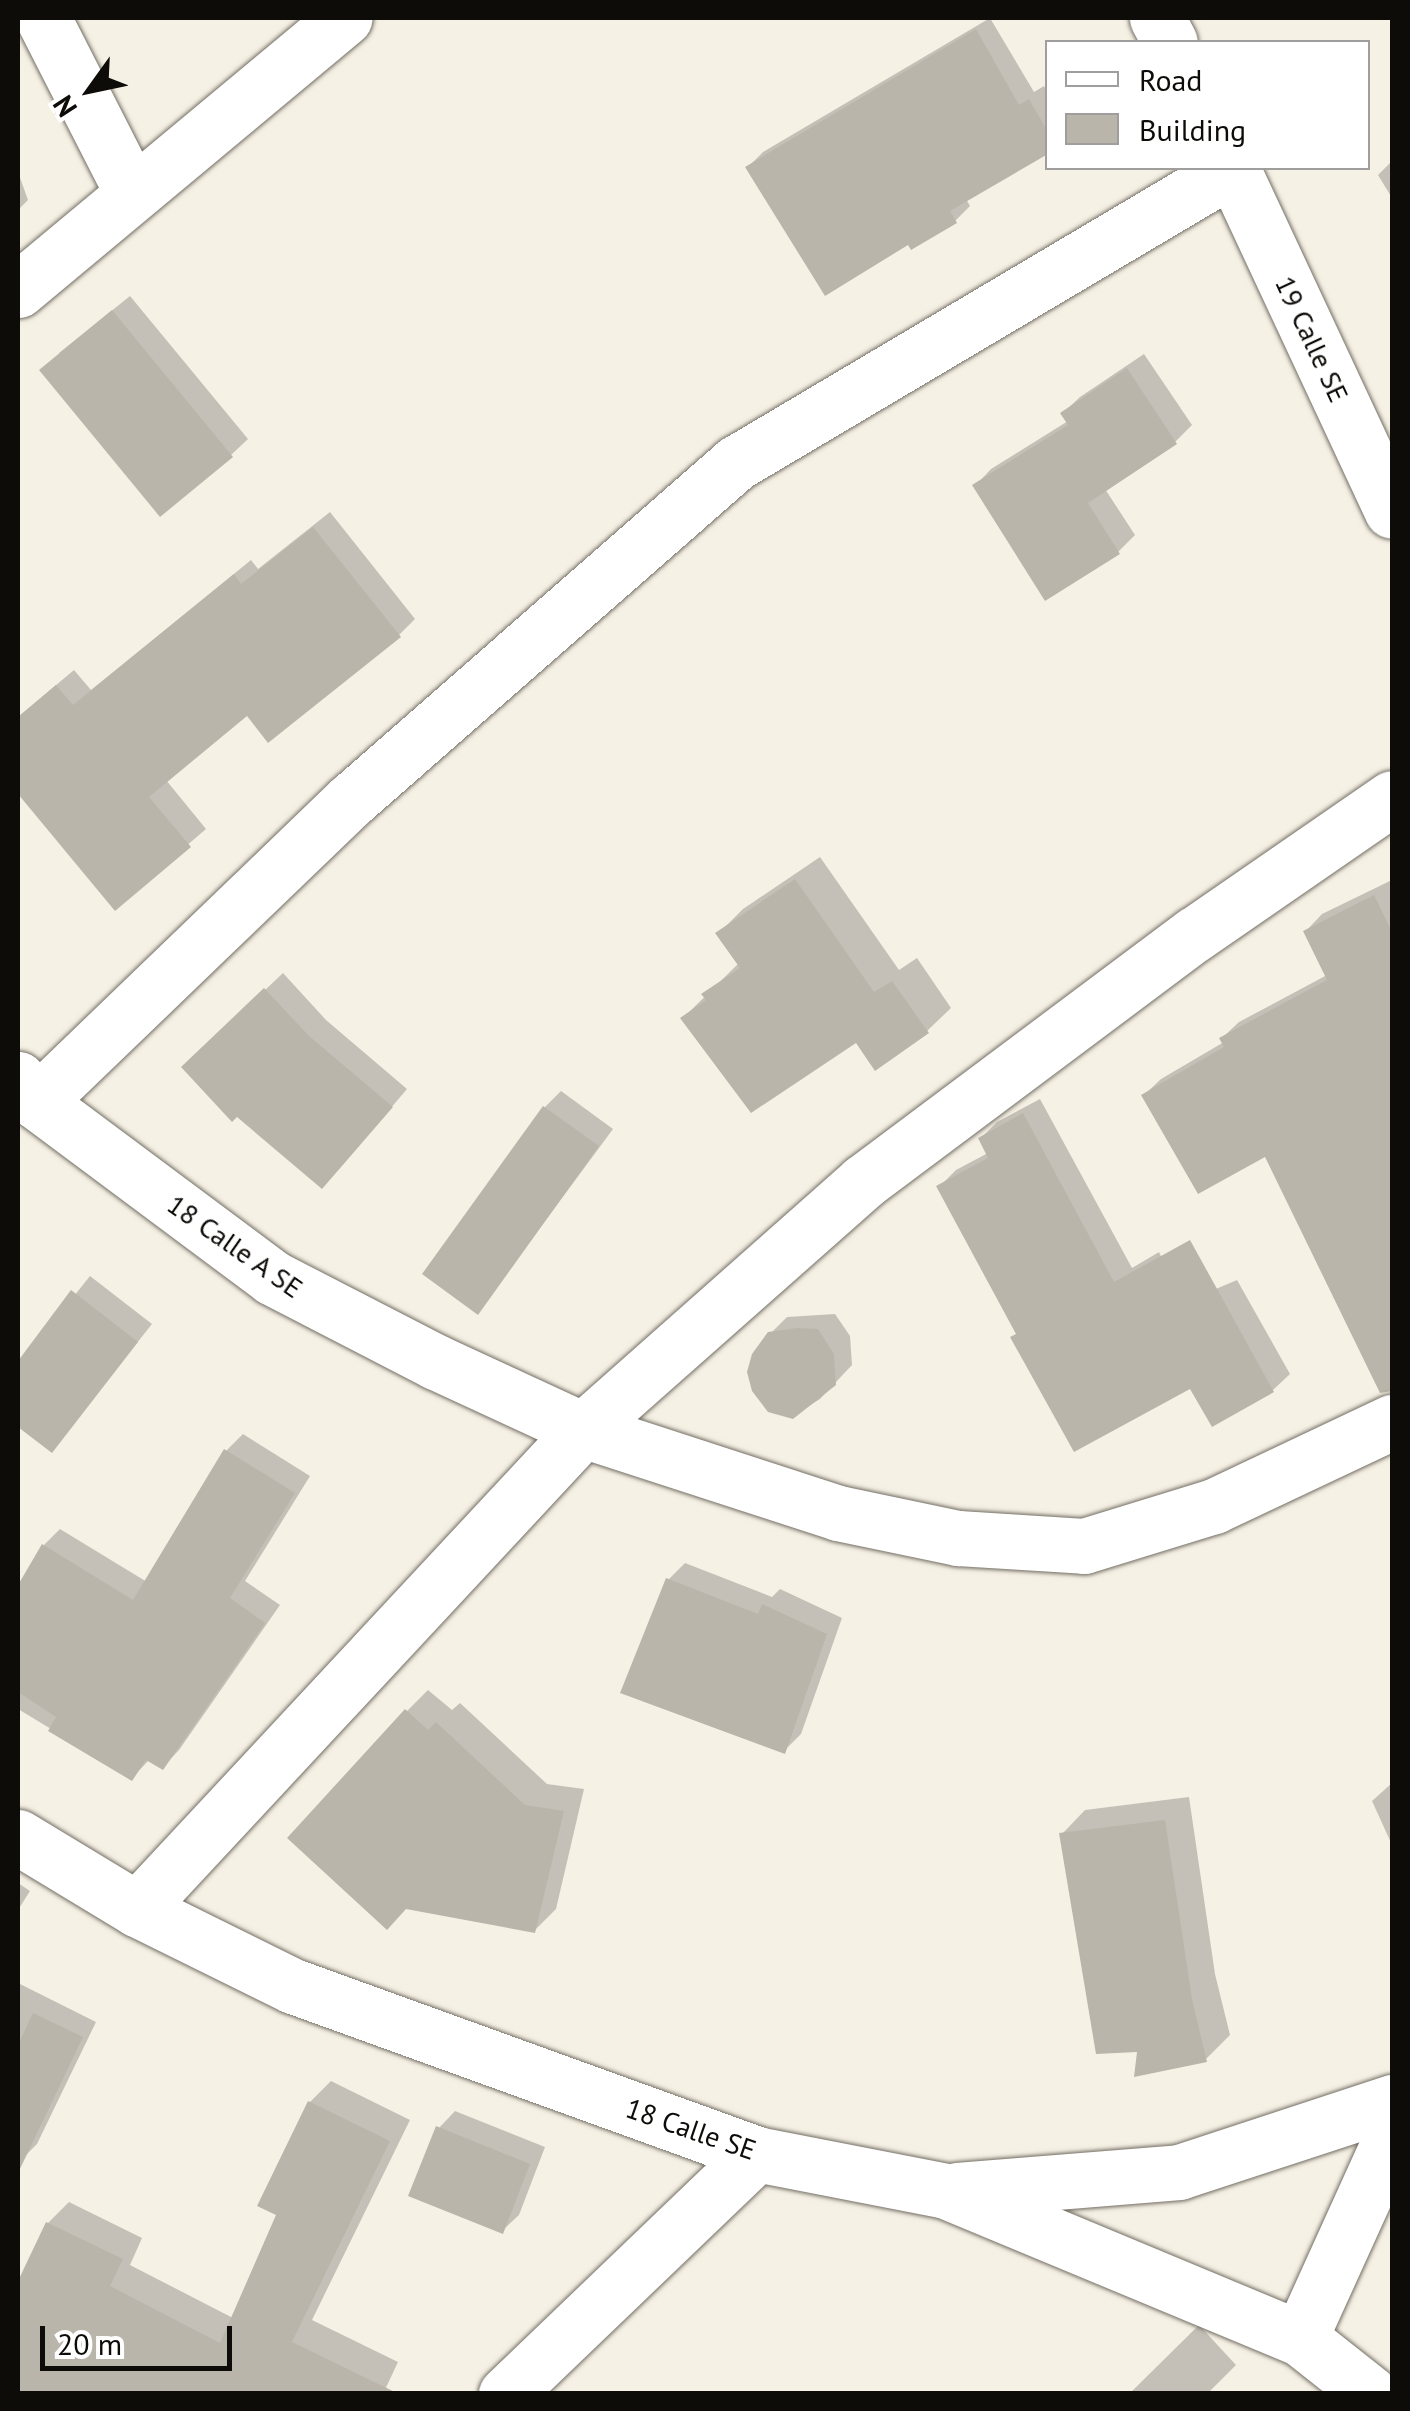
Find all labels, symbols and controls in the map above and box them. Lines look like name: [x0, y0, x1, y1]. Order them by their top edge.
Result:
north arrow: [40, 40, 140, 140]
legend: [1045, 40, 1370, 170]
text: Road: [1139, 60, 1203, 99]
text: N: [44, 89, 85, 124]
text: Building: [1139, 110, 1246, 149]
street label: 19 Calle SE: [1268, 271, 1356, 407]
street label: 18 Calle A SE: [160, 1187, 310, 1305]
street label: 18 Calle SE: [622, 2091, 760, 2167]
scale bar: [45, 2306, 238, 2368]
text: 20 m: [57, 2324, 122, 2363]

